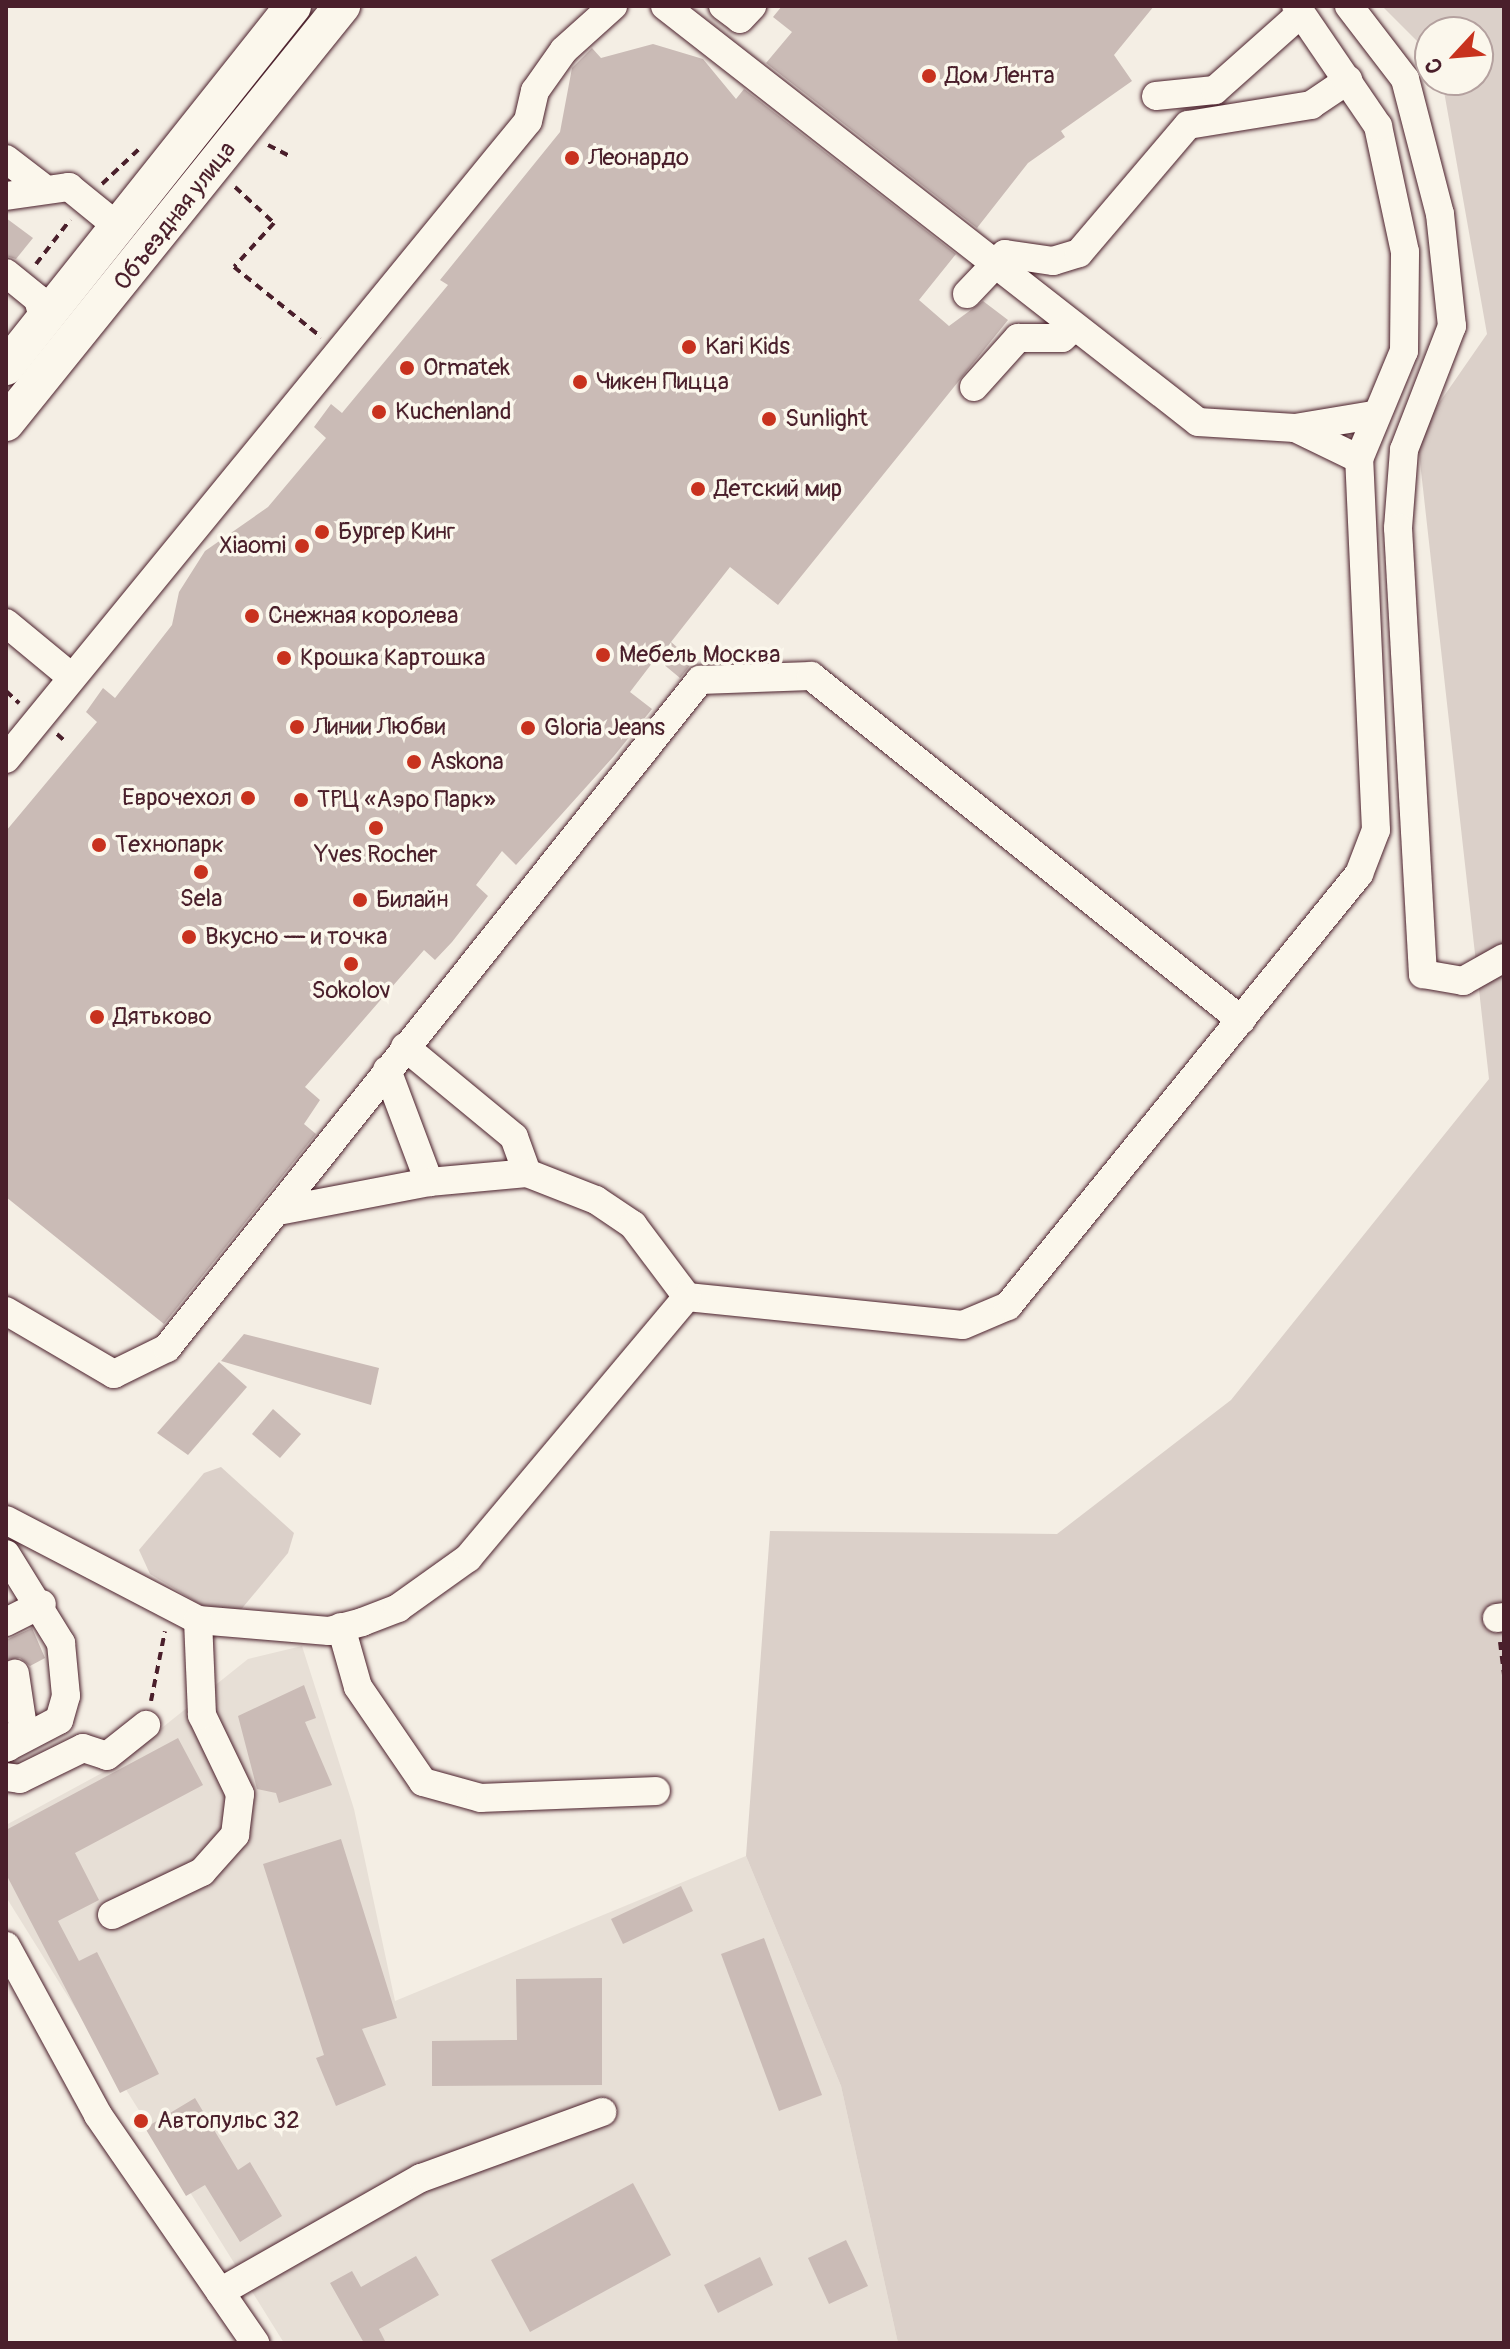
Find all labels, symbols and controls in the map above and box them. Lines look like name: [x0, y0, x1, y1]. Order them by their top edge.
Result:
north arrow: [1414, 16, 1494, 96]
text: С: [1419, 53, 1450, 78]
place label: Дом Лента: [945, 62, 1055, 90]
marker: Дом Лента: [920, 67, 938, 85]
street label: Объездная улица: [108, 136, 242, 296]
place label: Леонардо: [588, 144, 689, 172]
marker: Леонардо: [563, 149, 581, 167]
place label: Kari Kids: [705, 333, 790, 361]
marker: Kari Kids: [680, 338, 698, 356]
place label: Ormatek: [423, 354, 510, 382]
marker: Ormatek: [398, 359, 416, 377]
place label: Чикен Пицца: [596, 368, 729, 396]
marker: Чикен Пицца: [571, 373, 589, 391]
place label: Kuchenland: [395, 398, 511, 426]
marker: Kuchenland: [370, 403, 388, 421]
place label: Sunlight: [785, 405, 868, 433]
marker: Sunlight: [760, 410, 778, 428]
place label: Детский мир: [714, 475, 842, 503]
marker: Детский мир: [689, 480, 707, 498]
place label: Бургер Кинг: [338, 518, 455, 546]
marker: Бургер Кинг: [313, 523, 331, 541]
place label: Xiaomi: [219, 532, 286, 560]
marker: Xiaomi: [293, 537, 311, 555]
place label: Снежная королева: [268, 602, 459, 630]
marker: Снежная королева: [243, 607, 261, 625]
place label: Мебель Москва: [619, 641, 780, 669]
place label: Крошка Картошка: [300, 644, 485, 672]
marker: Мебель Москва: [594, 646, 612, 664]
marker: Крошка Картошка: [275, 649, 293, 667]
place label: Линии Любви: [313, 713, 446, 741]
place label: Gloria Jeans: [544, 714, 665, 742]
marker: Линии Любви: [288, 718, 306, 736]
marker: Gloria Jeans: [519, 719, 537, 737]
place label: Askona: [430, 748, 504, 776]
marker: Askona: [405, 753, 423, 771]
place label: Еврочехол: [122, 784, 232, 812]
place label: ТРЦ «Аэро Парк»: [317, 786, 496, 814]
marker: Еврочехол: [239, 789, 257, 807]
marker: ТРЦ «Аэро Парк»: [292, 791, 310, 809]
marker: Yves Rocher: [367, 819, 385, 837]
place label: Технопарк: [115, 831, 224, 859]
marker: Технопарк: [90, 836, 108, 854]
place label: Yves Rocher: [314, 841, 438, 869]
marker: Sela: [192, 863, 210, 881]
place label: Sela: [180, 885, 222, 913]
place label: Билайн: [376, 886, 448, 914]
marker: Билайн: [351, 891, 369, 909]
place label: Вкусно — и точка: [205, 923, 387, 951]
marker: Вкусно — и точка: [180, 928, 198, 946]
marker: Sokolov: [342, 955, 360, 973]
place label: Sokolov: [311, 977, 391, 1005]
place label: Дятьково: [113, 1003, 212, 1031]
marker: Дятьково: [88, 1008, 106, 1026]
place label: Автопульс 32: [157, 2107, 300, 2135]
marker: Автопульс 32: [132, 2112, 150, 2130]

